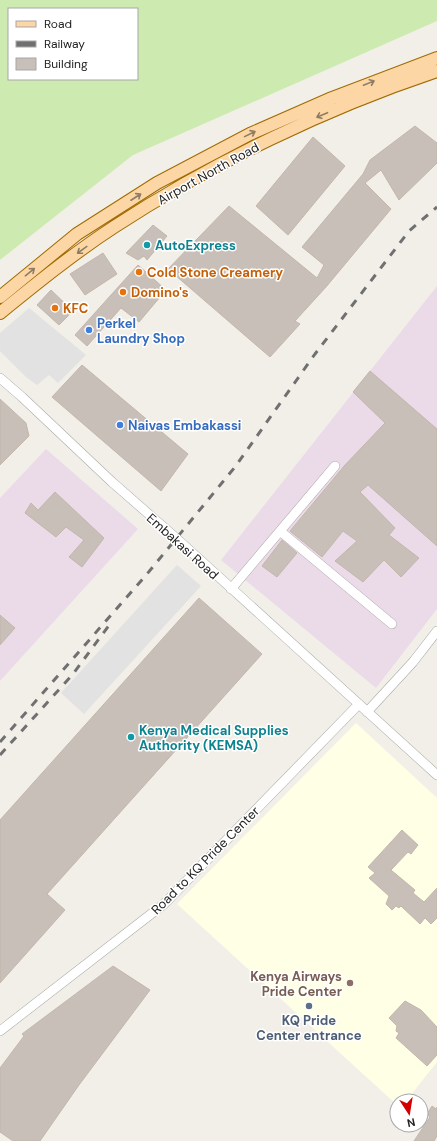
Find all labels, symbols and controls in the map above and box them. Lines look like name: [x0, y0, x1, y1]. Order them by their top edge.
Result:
legend: [8, 8, 138, 80]
text: Road: [44, 16, 72, 32]
text: Railway: [44, 36, 85, 52]
text: Building: [44, 56, 88, 72]
one-way arrow: [363, 78, 375, 86]
one-way arrow: [317, 112, 329, 119]
one-way arrow: [244, 130, 256, 137]
street label: Airport North Road: [154, 138, 262, 208]
one-way arrow: [130, 192, 142, 200]
place label: AutoExpress: [155, 237, 236, 254]
marker: AutoExpress: [142, 240, 152, 250]
one-way arrow: [77, 246, 88, 254]
place label: Cold Stone Creamery: [147, 264, 283, 281]
marker: Cold Stone Creamery: [134, 267, 144, 277]
one-way arrow: [25, 268, 36, 276]
place label: Domino's: [131, 284, 189, 301]
marker: Domino's: [118, 287, 128, 297]
place label: KFC: [63, 300, 88, 317]
marker: KFC: [50, 303, 60, 313]
place label: Perkel Laundry Shop: [97, 315, 185, 347]
marker: Perkel Laundry Shop: [84, 325, 94, 335]
place label: Naivas Embakassi: [128, 417, 241, 434]
marker: Naivas Embakassi: [115, 420, 125, 430]
street label: Embakasi Road: [143, 510, 222, 583]
place label: Kenya Medical Supplies Authority (KEMSA): [139, 722, 289, 754]
marker: Kenya Medical Supplies Authority (KEMSA): [126, 732, 136, 742]
street label: Road to KQ Pride Center: [148, 803, 263, 918]
place label: Kenya Airways Pride Center: [250, 968, 343, 1000]
marker: Kenya Airways Pride Center: [345, 978, 355, 988]
marker: KQ Pride Center entrance: [304, 1001, 314, 1011]
place label: KQ Pride Center entrance: [256, 1012, 362, 1044]
north arrow: [389, 1093, 429, 1133]
text: N: [406, 1115, 416, 1130]

